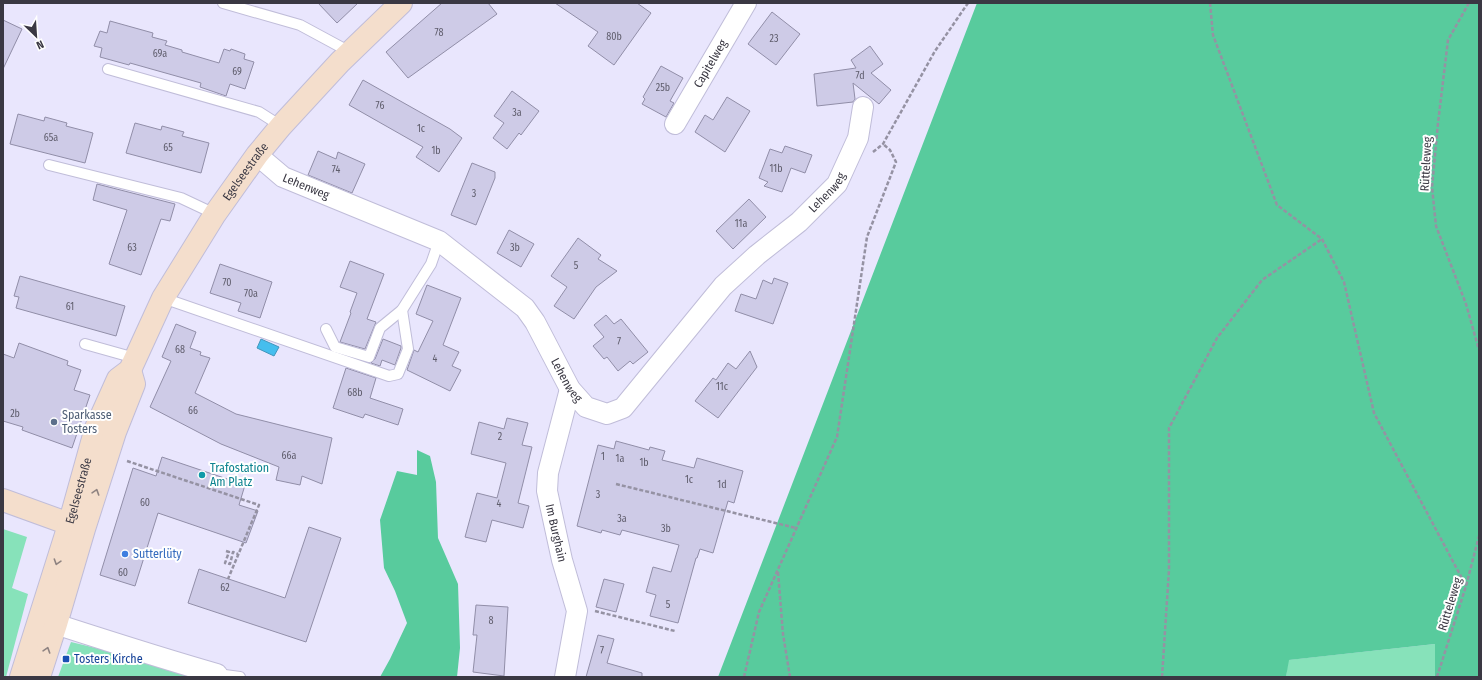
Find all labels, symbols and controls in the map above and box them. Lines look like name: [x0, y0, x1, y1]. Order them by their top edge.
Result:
north arrow: [16, 16, 56, 56]
house number: 78: [435, 27, 443, 39]
house number: 80b: [606, 31, 622, 43]
house number: 23: [770, 33, 779, 45]
text: N: [34, 37, 46, 52]
street label: Capitelweg: [691, 37, 730, 90]
house number: 69a: [153, 48, 167, 60]
house number: 69: [232, 66, 242, 78]
house number: 7d: [855, 70, 865, 82]
house number: 25b: [656, 82, 670, 94]
house number: 76: [376, 100, 384, 112]
house number: 3a: [512, 107, 522, 119]
house number: 1c: [417, 123, 426, 135]
house number: 65a: [44, 132, 58, 144]
street label: Rütteleweg: [1418, 136, 1434, 192]
street label: Egelseestraße: [220, 140, 271, 203]
house number: 65: [163, 142, 173, 154]
house number: 1b: [431, 145, 441, 157]
house number: 11b: [770, 163, 782, 175]
house number: 74: [332, 164, 340, 176]
street label: Lehenweg: [806, 170, 848, 215]
street label: Lehenweg: [281, 171, 332, 202]
house number: 3: [472, 188, 477, 200]
house number: 11a: [735, 218, 747, 230]
house number: 63: [127, 242, 137, 254]
house number: 3b: [510, 242, 520, 254]
house number: 5: [574, 260, 579, 272]
house number: 70: [222, 277, 232, 289]
house number: 70a: [244, 288, 258, 300]
house number: 61: [66, 301, 74, 313]
house number: 7: [617, 336, 621, 348]
house number: 68: [175, 344, 185, 356]
house number: 4: [433, 353, 438, 365]
street label: Lehenweg: [548, 356, 585, 405]
house number: 11c: [716, 381, 729, 393]
house number: 68b: [347, 387, 363, 399]
house number: 66: [188, 405, 198, 417]
house number: 2b: [10, 408, 20, 420]
place label: Sparkasse Tosters: [62, 408, 112, 436]
marker: Sparkasse Tosters: [49, 417, 59, 427]
house number: 2: [498, 431, 503, 443]
house number: 66a: [282, 450, 297, 462]
house number: 1: [601, 451, 605, 463]
house number: 1a: [616, 453, 624, 465]
street label: Egelseestraße: [63, 456, 94, 525]
house number: 1b: [639, 457, 649, 469]
place label: Trafostation Am Platz: [210, 461, 269, 489]
marker: Trafostation Am Platz: [197, 470, 207, 480]
house number: 1c: [685, 474, 694, 486]
house number: 1d: [717, 479, 727, 491]
one-way arrow: [91, 488, 100, 495]
house number: 3: [596, 489, 601, 501]
house number: 60: [140, 497, 150, 509]
house number: 4: [497, 498, 502, 510]
street label: Im Burghain: [543, 503, 569, 563]
house number: 3a: [617, 513, 627, 525]
house number: 3b: [661, 523, 671, 535]
place label: Sutterlüty: [133, 547, 182, 561]
marker: Sutterlüty: [120, 549, 130, 559]
one-way arrow: [53, 558, 62, 565]
house number: 60: [118, 567, 128, 579]
street label: Rütteleweg: [1435, 575, 1465, 632]
house number: 62: [220, 582, 230, 594]
house number: 5: [666, 599, 671, 611]
house number: 8: [489, 615, 494, 627]
house number: 7: [600, 645, 604, 657]
one-way arrow: [43, 647, 51, 654]
place label: Tosters Kirche: [74, 652, 143, 666]
marker: Tosters Kirche: [61, 654, 71, 664]

